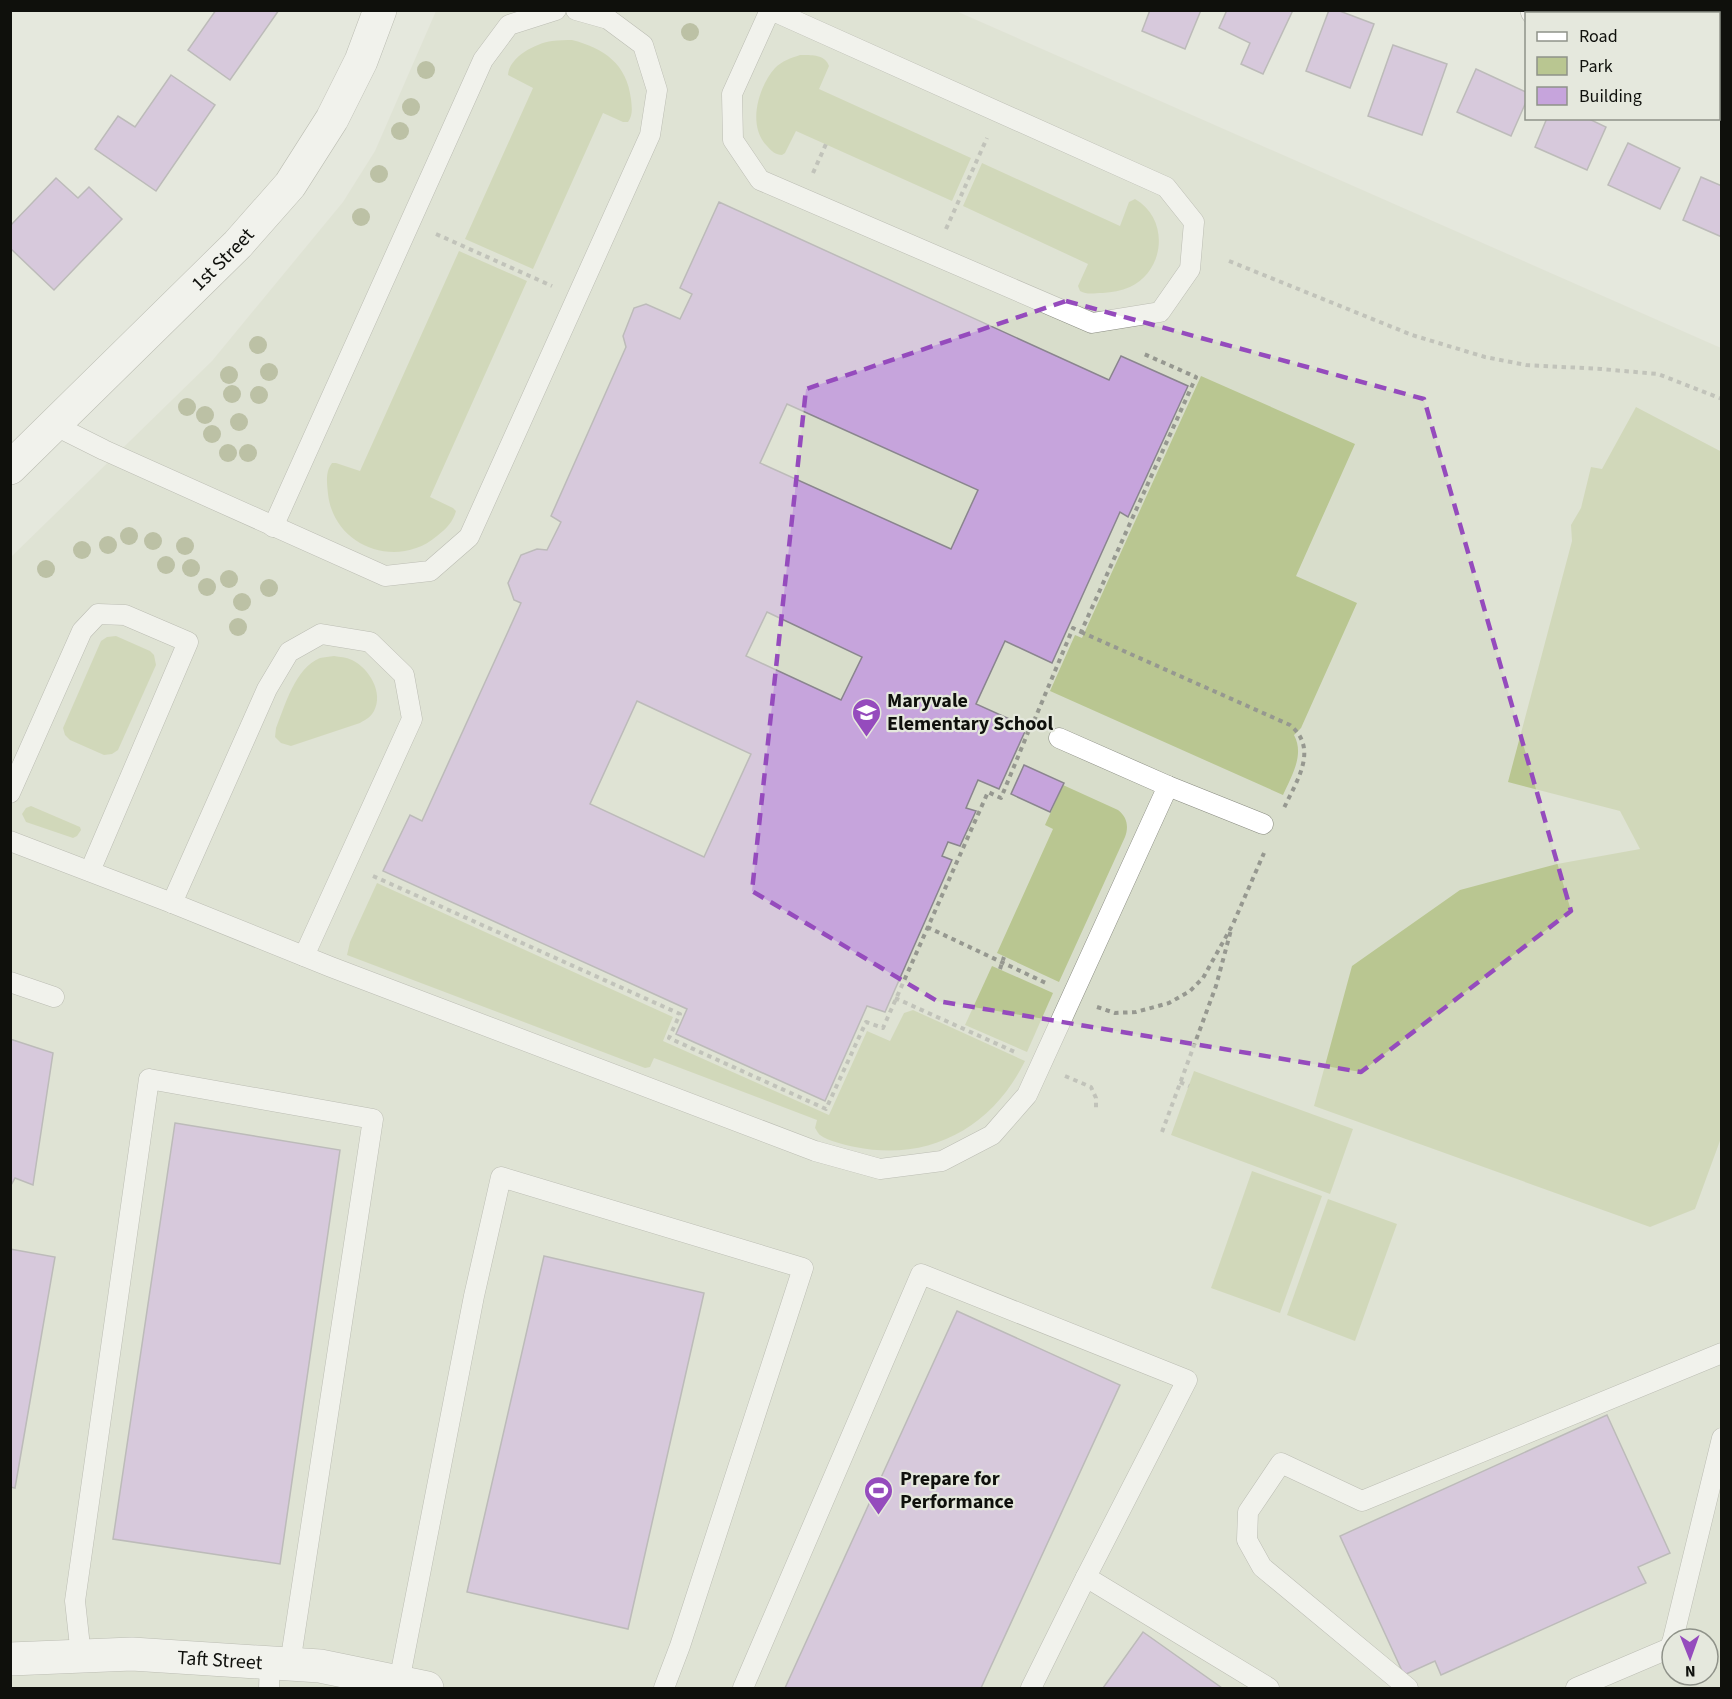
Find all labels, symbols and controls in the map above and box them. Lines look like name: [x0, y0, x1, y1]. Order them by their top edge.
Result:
legend: [1525, 12, 1720, 120]
text: Road: [1579, 24, 1618, 49]
text: Park: [1579, 54, 1613, 79]
text: Building: [1579, 84, 1642, 109]
street label: 1st Street: [185, 222, 261, 297]
place label: Maryvale Elementary School: [887, 687, 1053, 738]
school or university icon: Maryvale Elementary School: [850, 696, 882, 738]
place label: Prepare for Performance: [900, 1465, 1014, 1516]
sports icon: Prepare for Performance: [863, 1474, 895, 1516]
north arrow: [1660, 1627, 1720, 1687]
street label: Taft Street: [176, 1644, 263, 1677]
text: N: [1685, 1660, 1696, 1682]

